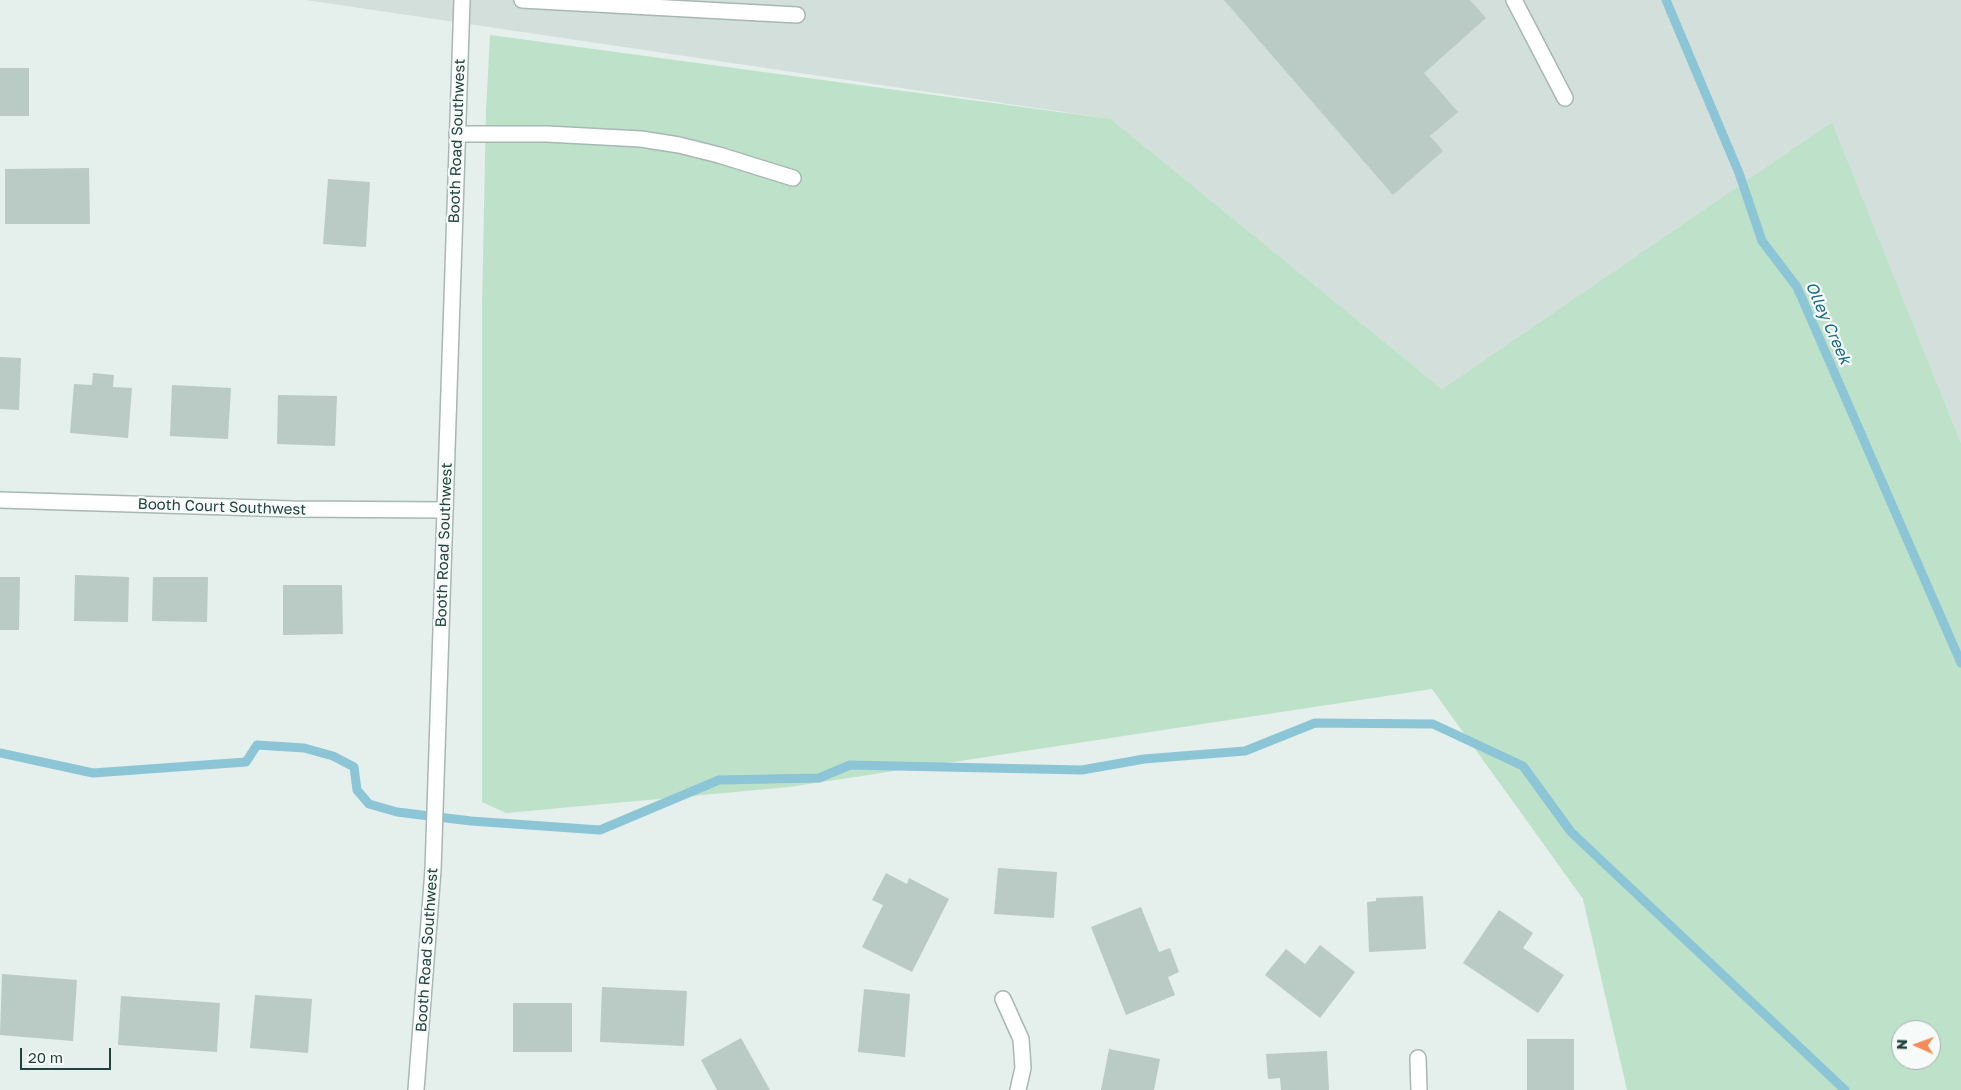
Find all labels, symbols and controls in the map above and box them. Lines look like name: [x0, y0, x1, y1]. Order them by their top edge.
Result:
street label: Booth Road Southwest: [445, 58, 469, 224]
water label: Olley Creek: [1801, 279, 1855, 367]
street label: Booth Road Southwest: [432, 462, 456, 628]
street label: Booth Court Southwest: [137, 495, 307, 519]
street label: Booth Road Southwest: [412, 867, 442, 1033]
north arrow: [1891, 1020, 1941, 1070]
scale bar: [22, 1038, 114, 1070]
text: N: [1893, 1039, 1910, 1050]
text: 20 m: [28, 1048, 63, 1066]

